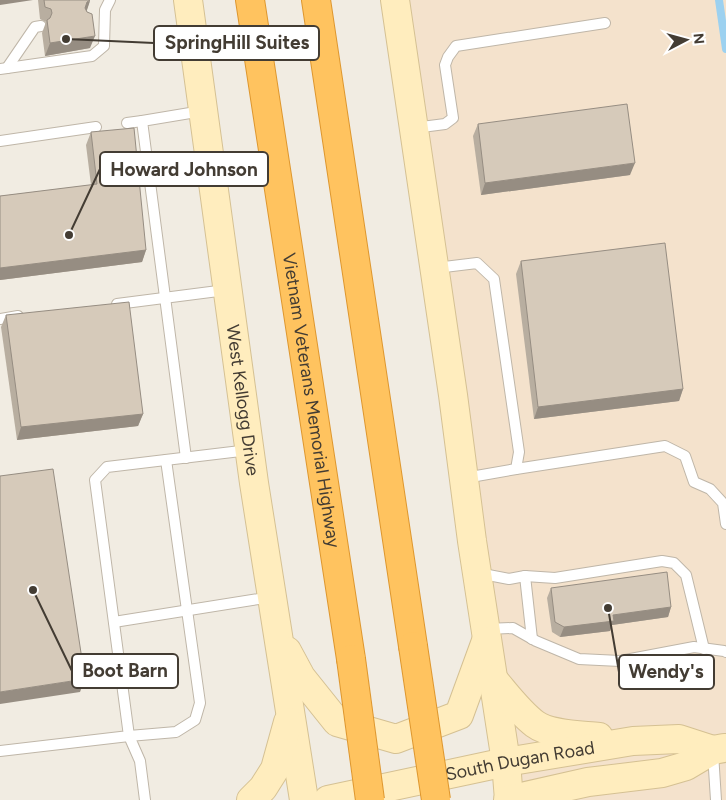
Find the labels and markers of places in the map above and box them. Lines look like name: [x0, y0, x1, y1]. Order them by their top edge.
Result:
callout: SpringHill Suites: [154, 26, 319, 60]
callout: Howard Johnson: [100, 152, 268, 186]
callout: Boot Barn: [72, 654, 178, 688]
callout: Wendy's: [619, 655, 714, 689]

